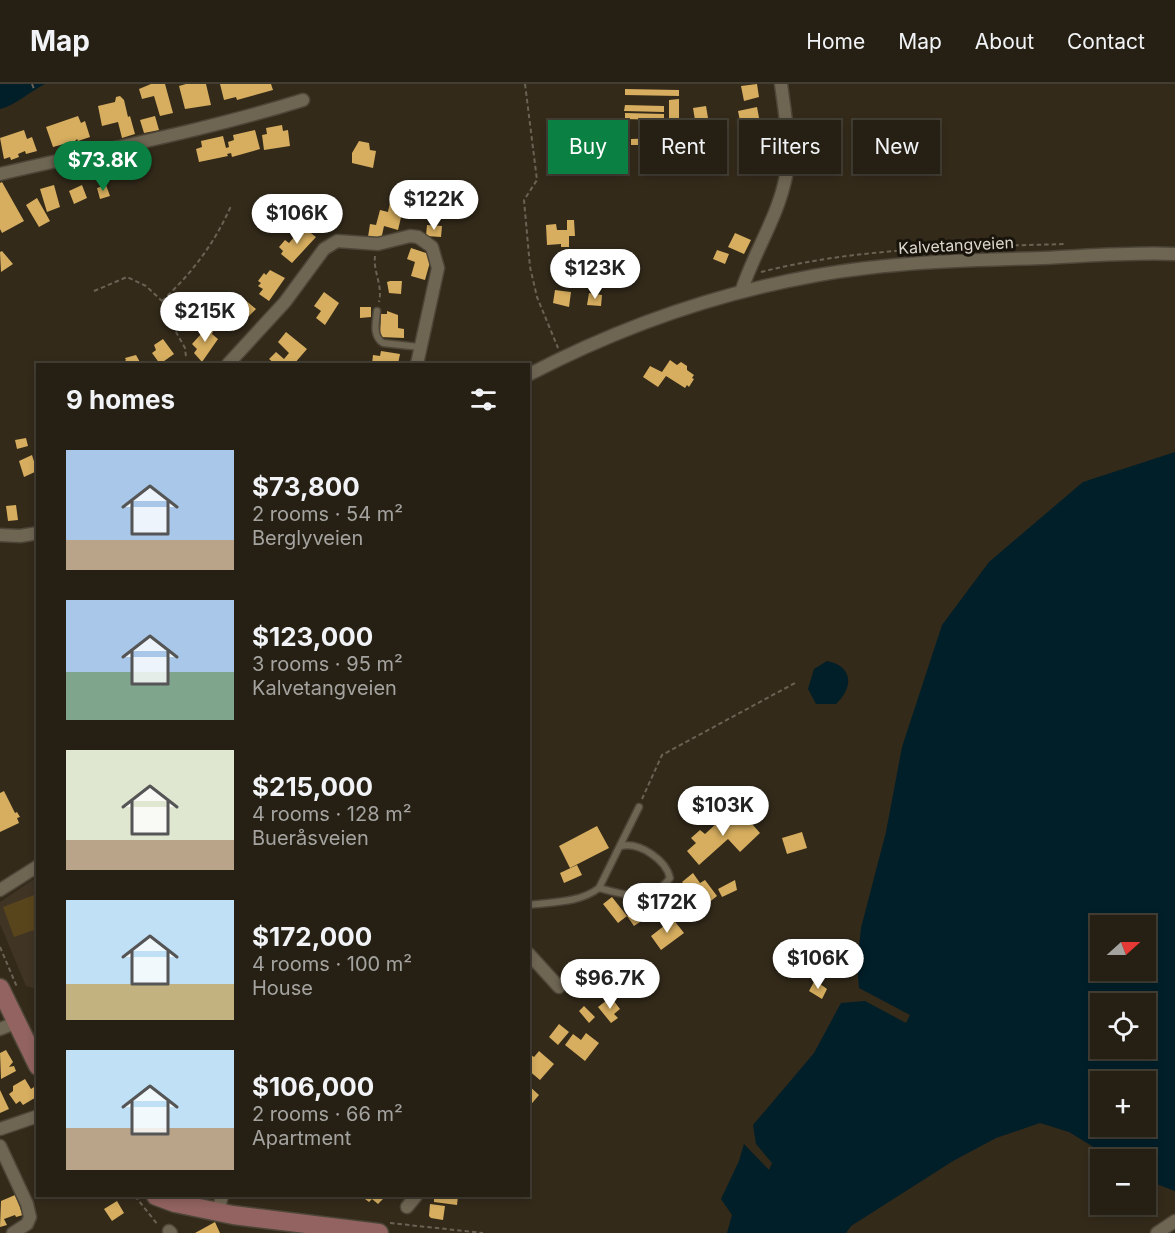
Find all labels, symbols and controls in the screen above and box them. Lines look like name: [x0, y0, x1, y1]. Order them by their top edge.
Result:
text: Map: [30, 24, 90, 58]
text: Home: [806, 29, 865, 54]
text: Map: [898, 29, 942, 54]
text: About: [975, 29, 1034, 54]
text: Contact: [1067, 29, 1145, 54]
chip: Buy: [548, 120, 628, 174]
chip: Rent: [640, 120, 727, 174]
chip: Filters: [739, 120, 841, 174]
chip: New: [853, 120, 940, 174]
pin: $73.8K: [54, 141, 152, 192]
text: $73.8K: [68, 148, 138, 172]
pin: $122K: [392, 180, 476, 231]
text: $122K: [403, 187, 465, 211]
pin: $106K: [255, 194, 339, 245]
text: $106K: [266, 201, 328, 225]
street label: Kalvetangveien: [898, 232, 1014, 258]
pin: $123K: [553, 249, 637, 300]
text: $123K: [564, 256, 626, 280]
pin: $215K: [163, 292, 247, 343]
text: $215K: [174, 299, 236, 323]
icon: filters: [467, 383, 500, 416]
text: 9 homes: [66, 384, 175, 415]
text: $73,800: [252, 471, 360, 502]
icon: home: [114, 474, 186, 546]
text: 2 rooms · 54 m²: [252, 502, 403, 526]
text: Berglyveien: [252, 526, 363, 550]
text: $123,000: [252, 621, 373, 652]
icon: home: [114, 624, 186, 696]
text: 3 rooms · 95 m²: [252, 652, 403, 676]
text: Kalvetangveien: [252, 676, 397, 700]
text: $215,000: [252, 771, 373, 802]
icon: home: [114, 774, 186, 846]
pin: $103K: [681, 786, 765, 837]
text: $103K: [692, 793, 754, 817]
text: 4 rooms · 128 m²: [252, 802, 412, 826]
text: Bueråsveien: [252, 826, 369, 850]
pin: $172K: [625, 883, 709, 934]
text: $172K: [637, 890, 697, 914]
north arrow: [1090, 915, 1156, 981]
map controls: [1090, 915, 1156, 1215]
text: $172,000: [252, 921, 372, 952]
icon: home: [114, 924, 186, 996]
pin: $106K: [776, 939, 860, 990]
text: $106K: [787, 946, 849, 970]
text: 4 rooms · 100 m²: [252, 952, 412, 976]
pin: $96.7K: [561, 959, 659, 1010]
text: $96.7K: [575, 966, 645, 990]
text: House: [252, 976, 313, 1000]
button: locate: [1090, 993, 1156, 1059]
text: $106,000: [252, 1071, 374, 1102]
button: +: [1090, 1071, 1156, 1137]
icon: home: [114, 1074, 186, 1146]
text: 2 rooms · 66 m²: [252, 1102, 403, 1126]
text: Apartment: [252, 1126, 351, 1150]
button: −: [1090, 1149, 1156, 1215]

